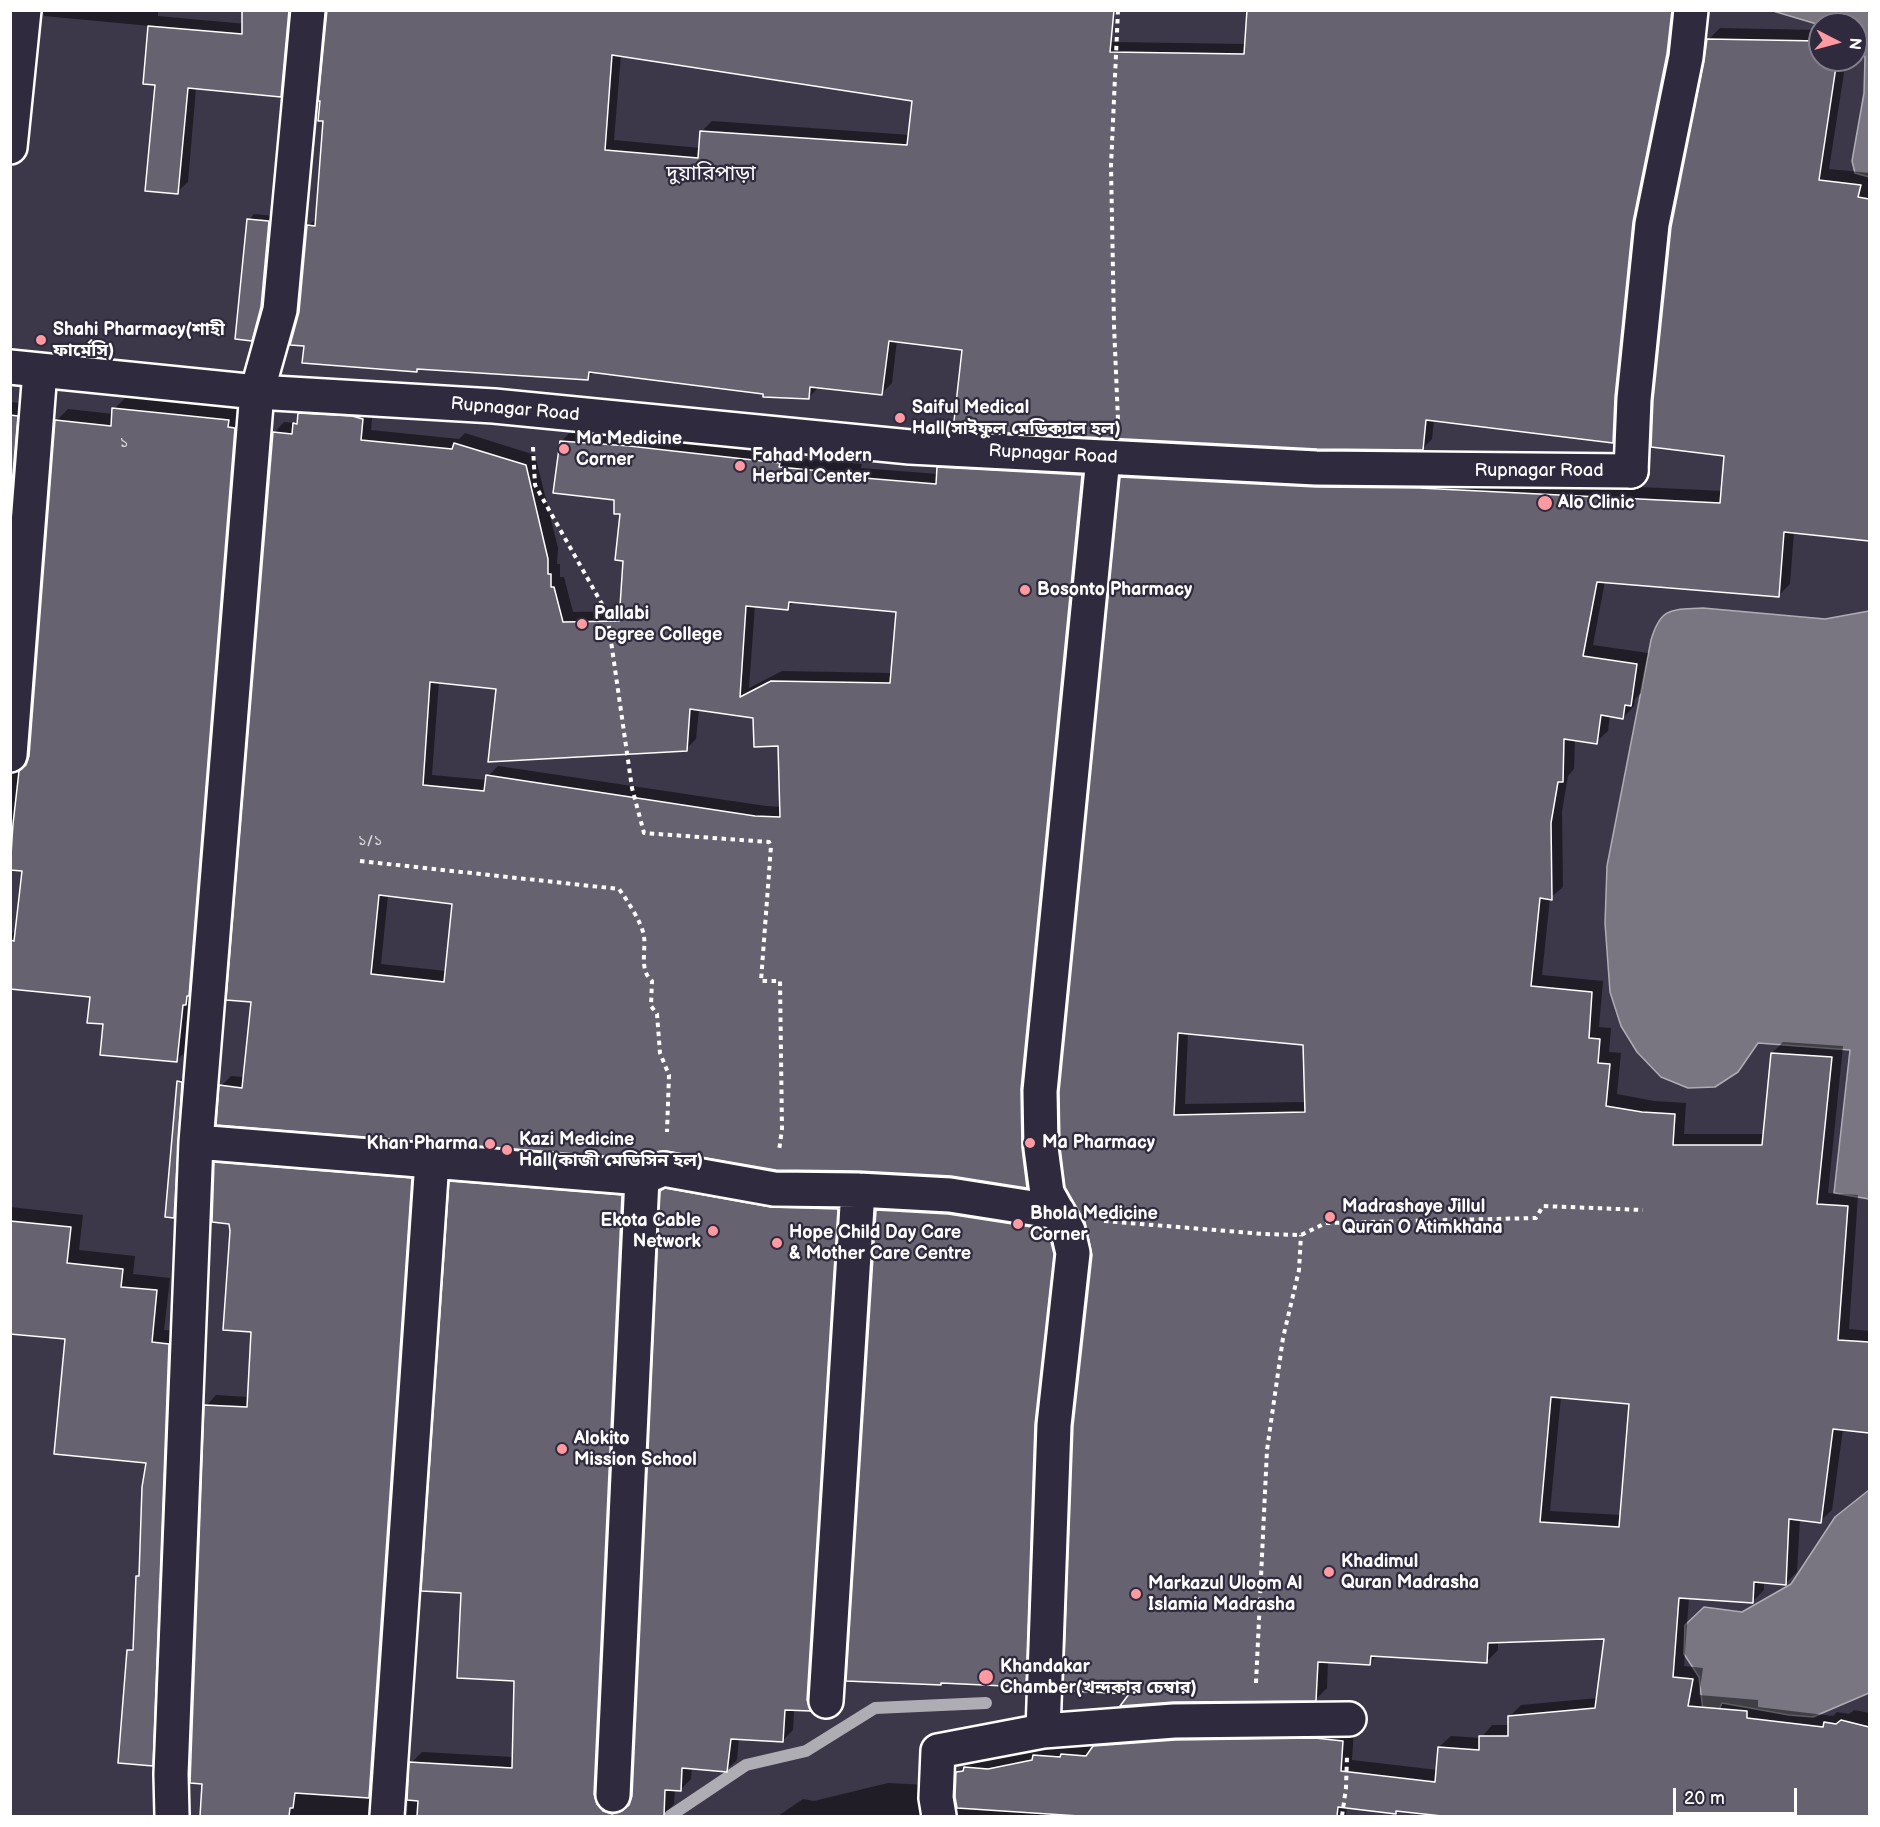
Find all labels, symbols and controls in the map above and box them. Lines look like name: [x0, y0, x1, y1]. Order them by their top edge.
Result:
north arrow: [1808, 12, 1868, 72]
text: N: [1844, 37, 1864, 51]
district label: দুয়ারিপাড়া: [666, 162, 756, 188]
place label: Shahi Pharmacy(শাহী ফার্মেসি): [53, 319, 225, 362]
marker: Shahi Pharmacy(শাহী ফার্মেসি): [34, 333, 48, 347]
street label: Rupnagar Road: [450, 394, 580, 426]
place label: Saiful Medical Hall(সাইফুল মেডিক্যাল হল): [912, 397, 1121, 440]
marker: Saiful Medical Hall(সাইফুল মেডিক্যাল হল): [893, 411, 907, 425]
place label: Ma Medicine Corner: [576, 428, 682, 470]
house number: ১: [120, 435, 128, 453]
street label: Rupnagar Road: [988, 441, 1118, 469]
marker: Ma Medicine Corner: [557, 442, 571, 456]
place label: Fahad Modern Herbal Center: [752, 445, 872, 488]
marker: Fahad Modern Herbal Center: [733, 459, 747, 473]
street label: Rupnagar Road: [1474, 460, 1604, 482]
place label: Alo Clinic: [1558, 492, 1635, 514]
marker: Alo Clinic: [1536, 494, 1554, 512]
place label: Bosonto Pharmacy: [1037, 579, 1192, 601]
marker: Bosonto Pharmacy: [1018, 583, 1032, 597]
place label: Pallabi Degree College: [594, 603, 722, 646]
marker: Pallabi Degree College: [575, 617, 589, 631]
house number: ১/১: [358, 833, 382, 851]
place label: Kazi Medicine Hall(কাজী মেডিসিন হল): [519, 1129, 703, 1172]
place label: Ma Pharmacy: [1042, 1132, 1155, 1154]
place label: Khan Pharma: [366, 1133, 478, 1155]
marker: Ma Pharmacy: [1023, 1136, 1037, 1150]
marker: Khan Pharma: [483, 1137, 497, 1151]
marker: Kazi Medicine Hall(কাজী মেডিসিন হল): [500, 1143, 514, 1157]
place label: Madrashaye Jillul Quran O Atimkhana: [1342, 1196, 1503, 1238]
place label: Bhola Medicine Corner: [1030, 1203, 1158, 1246]
place label: Ekota Cable Network: [600, 1210, 701, 1252]
marker: Madrashaye Jillul Quran O Atimkhana: [1323, 1210, 1337, 1224]
marker: Bhola Medicine Corner: [1011, 1217, 1025, 1231]
place label: Hope Child Day Care & Mother Care Centre: [789, 1222, 971, 1264]
marker: Ekota Cable Network: [706, 1224, 720, 1238]
marker: Hope Child Day Care & Mother Care Centre: [770, 1236, 784, 1250]
place label: Alokito Mission School: [574, 1428, 697, 1470]
marker: Alokito Mission School: [555, 1442, 569, 1456]
place label: Khadimul Quran Madrasha: [1341, 1551, 1479, 1594]
marker: Khadimul Quran Madrasha: [1322, 1565, 1336, 1579]
place label: Markazul Uloom Al Islamia Madrasha: [1148, 1573, 1302, 1616]
marker: Markazul Uloom Al Islamia Madrasha: [1129, 1587, 1143, 1601]
place label: Khandakar Chamber(খন্দকার চেম্বার): [1000, 1656, 1197, 1698]
marker: Khandakar Chamber(খন্দকার চেম্বার): [977, 1668, 995, 1686]
scale bar: [1676, 1776, 1800, 1814]
text: 20 m: [1684, 1788, 1725, 1809]

